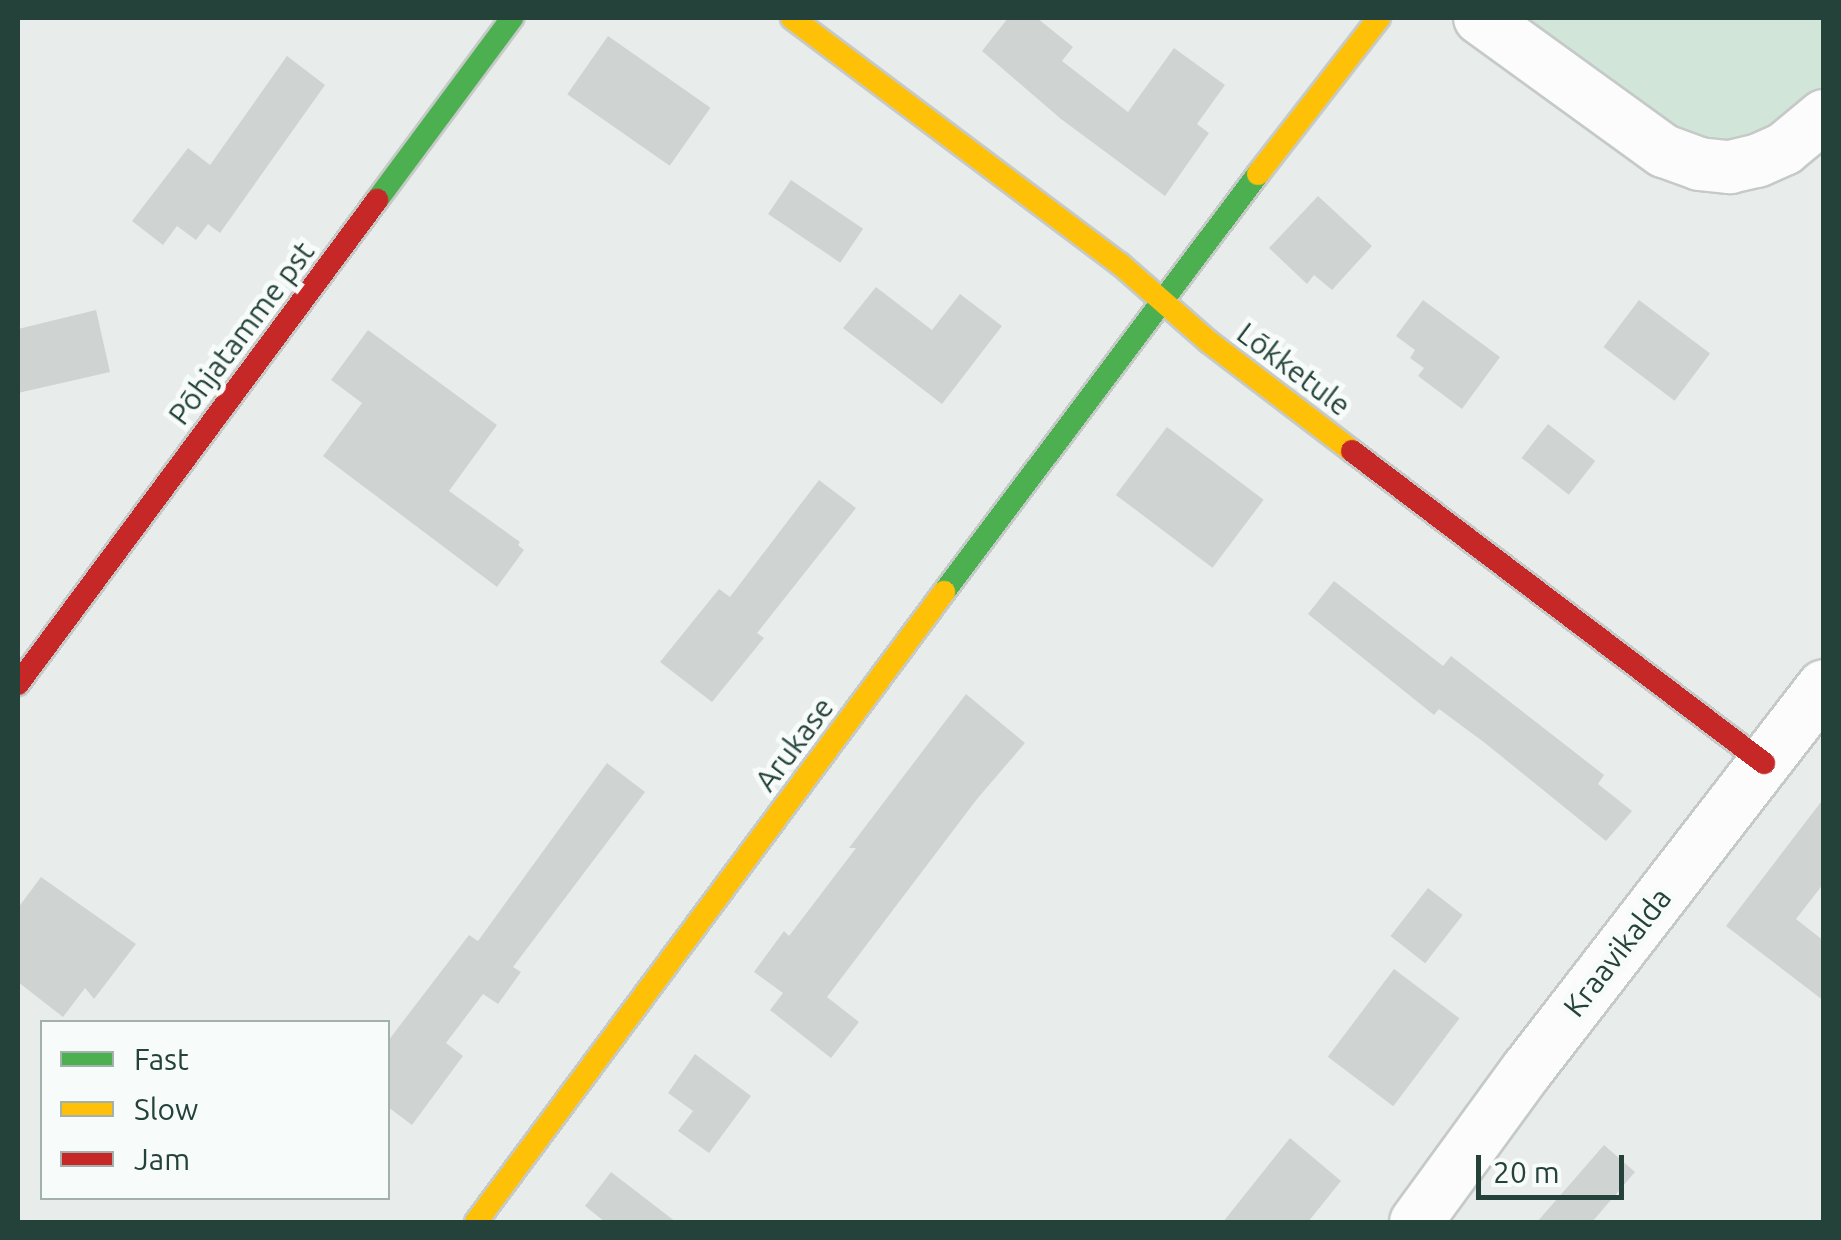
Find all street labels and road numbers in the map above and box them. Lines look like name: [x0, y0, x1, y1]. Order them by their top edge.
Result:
street label: Põhjatamme pst: [161, 234, 321, 432]
street label: Lõkketule: [1230, 315, 1358, 423]
street label: Arukase: [747, 690, 841, 798]
street label: Kraavikalda: [1555, 880, 1679, 1024]

